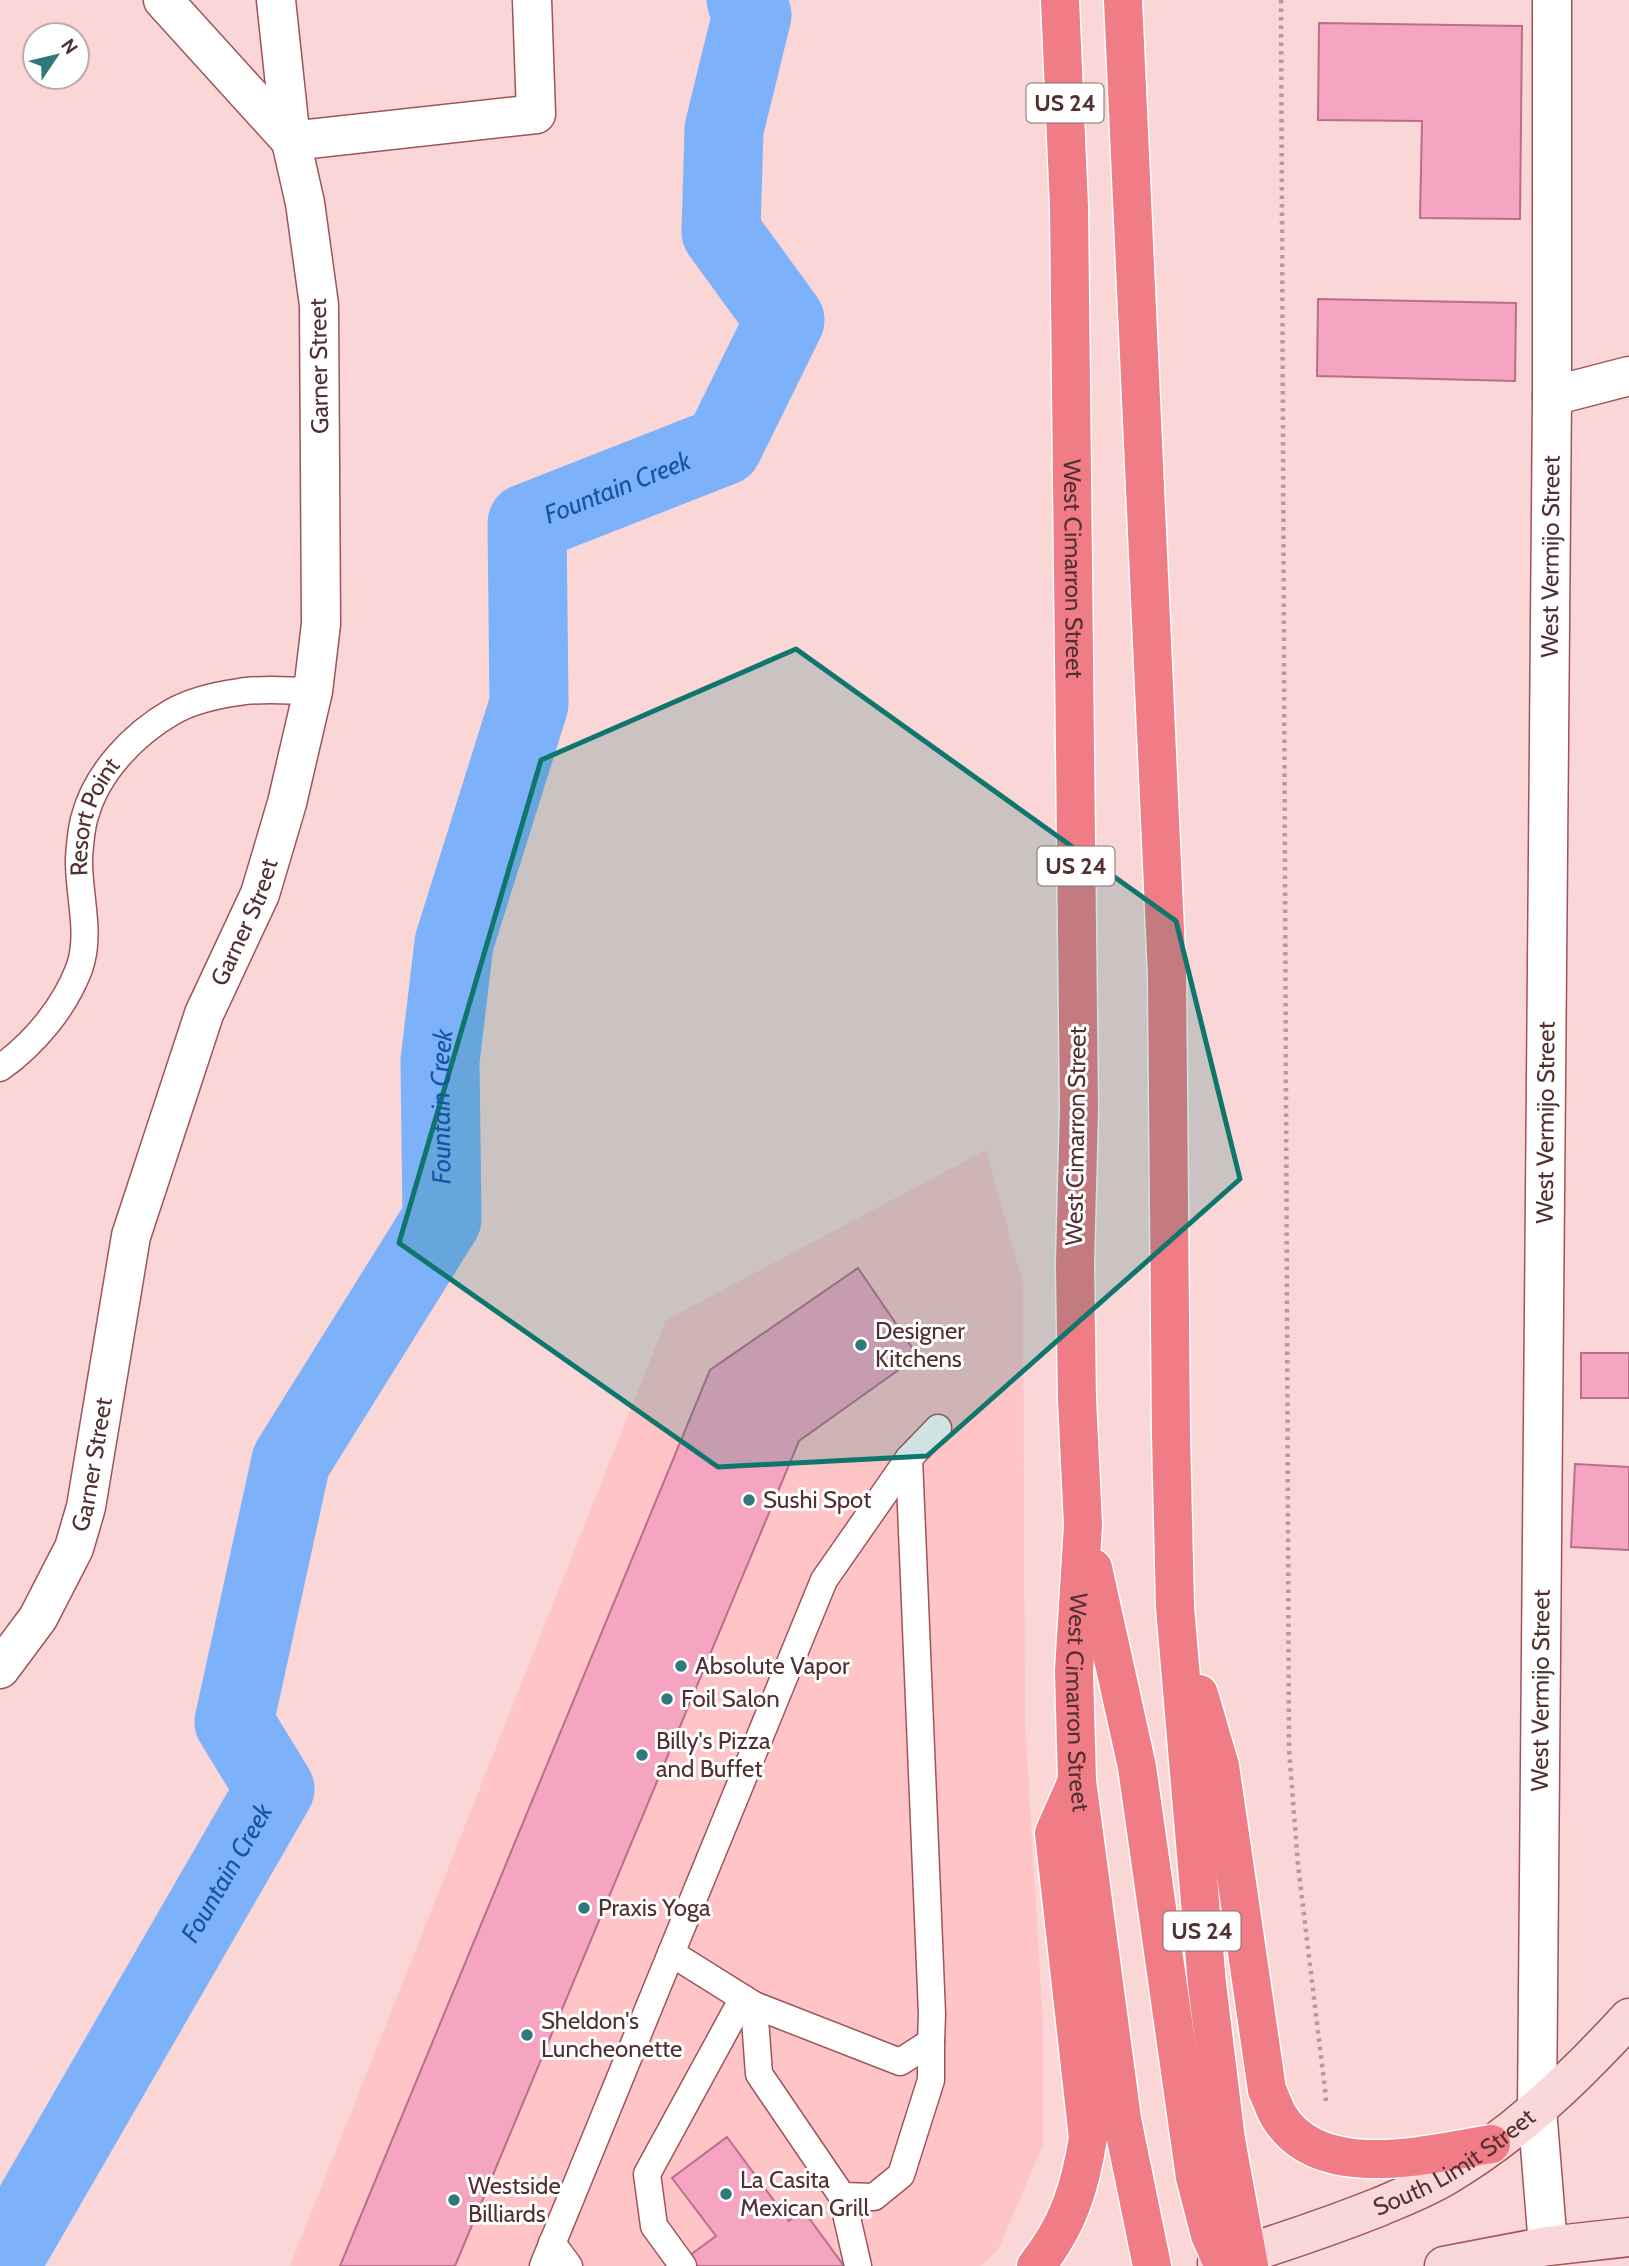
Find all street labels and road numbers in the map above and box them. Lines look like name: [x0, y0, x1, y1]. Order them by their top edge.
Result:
road number: US 24: [1026, 83, 1104, 122]
street label: Garner Street: [303, 298, 334, 434]
street label: West Vermijo Street: [1535, 455, 1565, 658]
street label: West Cimarron Street: [1058, 459, 1089, 679]
street label: Resort Point: [64, 752, 126, 877]
road number: US 24: [1038, 846, 1114, 886]
street label: Garner Street: [204, 855, 284, 990]
street label: West Vermijo Street: [1530, 1021, 1561, 1224]
street label: West Cimarron Street: [1059, 1026, 1092, 1246]
street label: Garner Street: [65, 1395, 118, 1535]
street label: West Vermijo Street: [1525, 1589, 1556, 1792]
street label: West Cimarron Street: [1060, 1592, 1096, 1813]
road number: US 24: [1164, 1912, 1240, 1950]
street label: South Limit Street: [1369, 2102, 1541, 2222]

